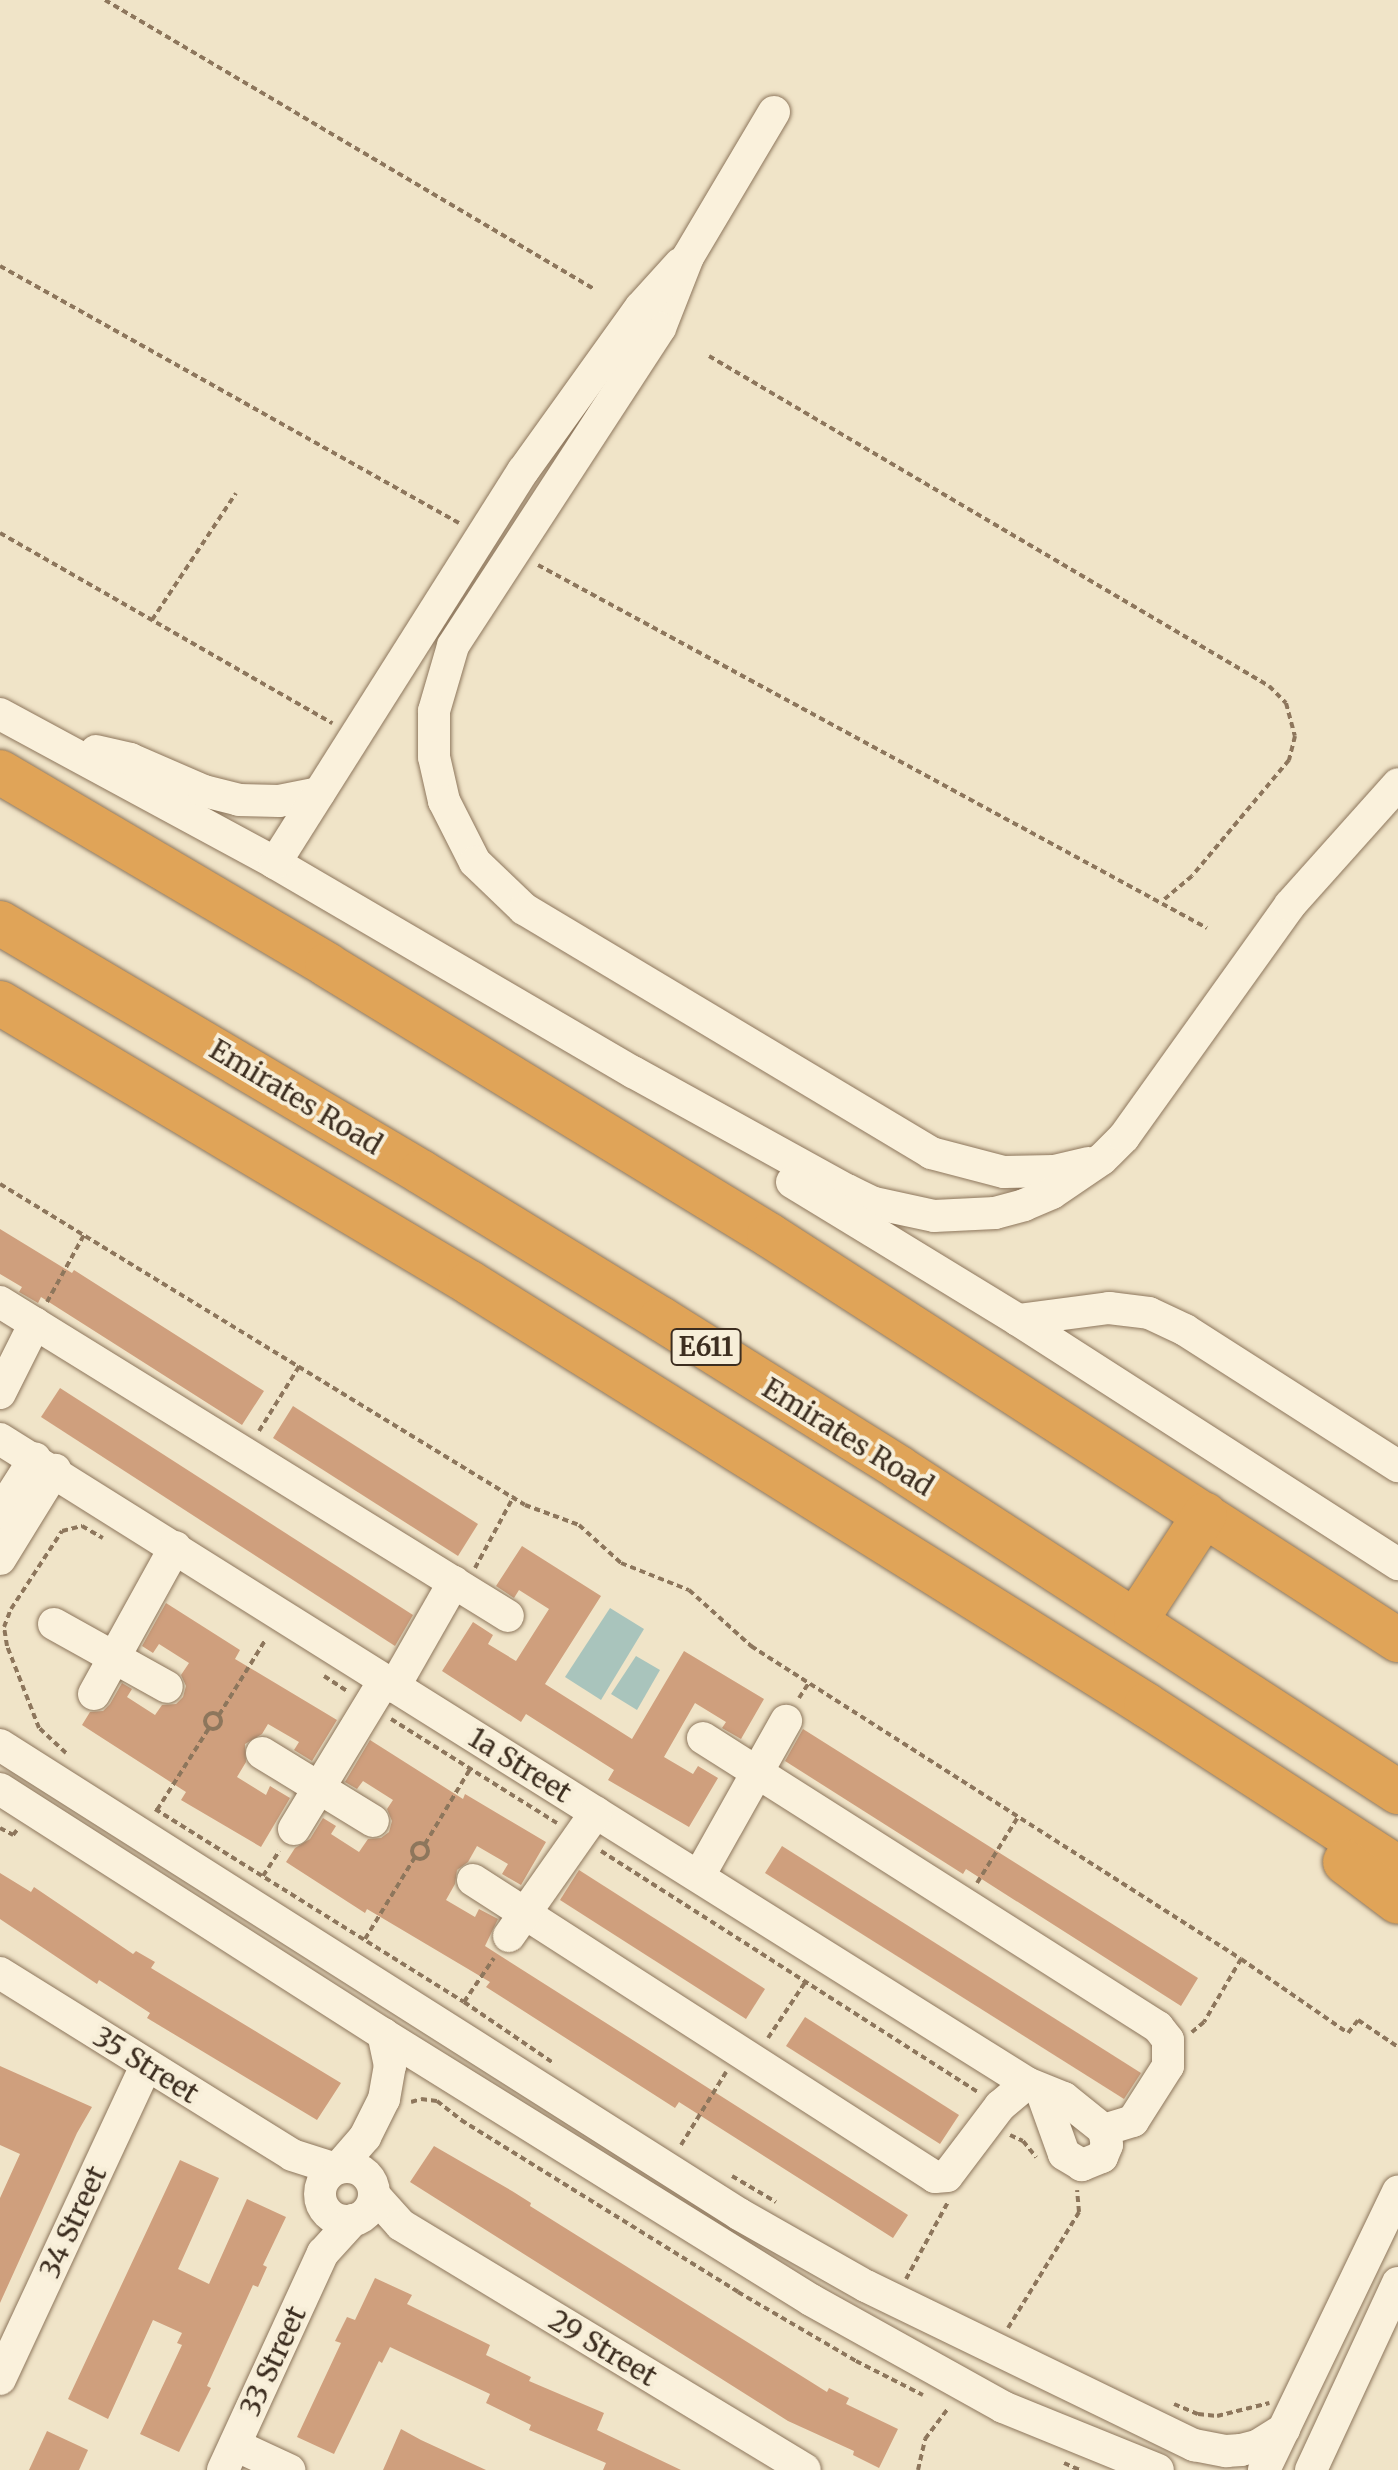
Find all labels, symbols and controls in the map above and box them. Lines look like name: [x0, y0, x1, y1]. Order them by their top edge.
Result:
street label: Emirates Road: [204, 1032, 388, 1162]
road number: E611: [670, 1325, 742, 1369]
street label: Emirates Road: [756, 1371, 940, 1503]
street label: 1a Street: [463, 1720, 577, 1810]
street label: 35 Street: [87, 2020, 205, 2110]
street label: 34 Street: [32, 2161, 114, 2283]
street label: 33 Street: [233, 2301, 313, 2421]
street label: 29 Street: [543, 2303, 663, 2393]

